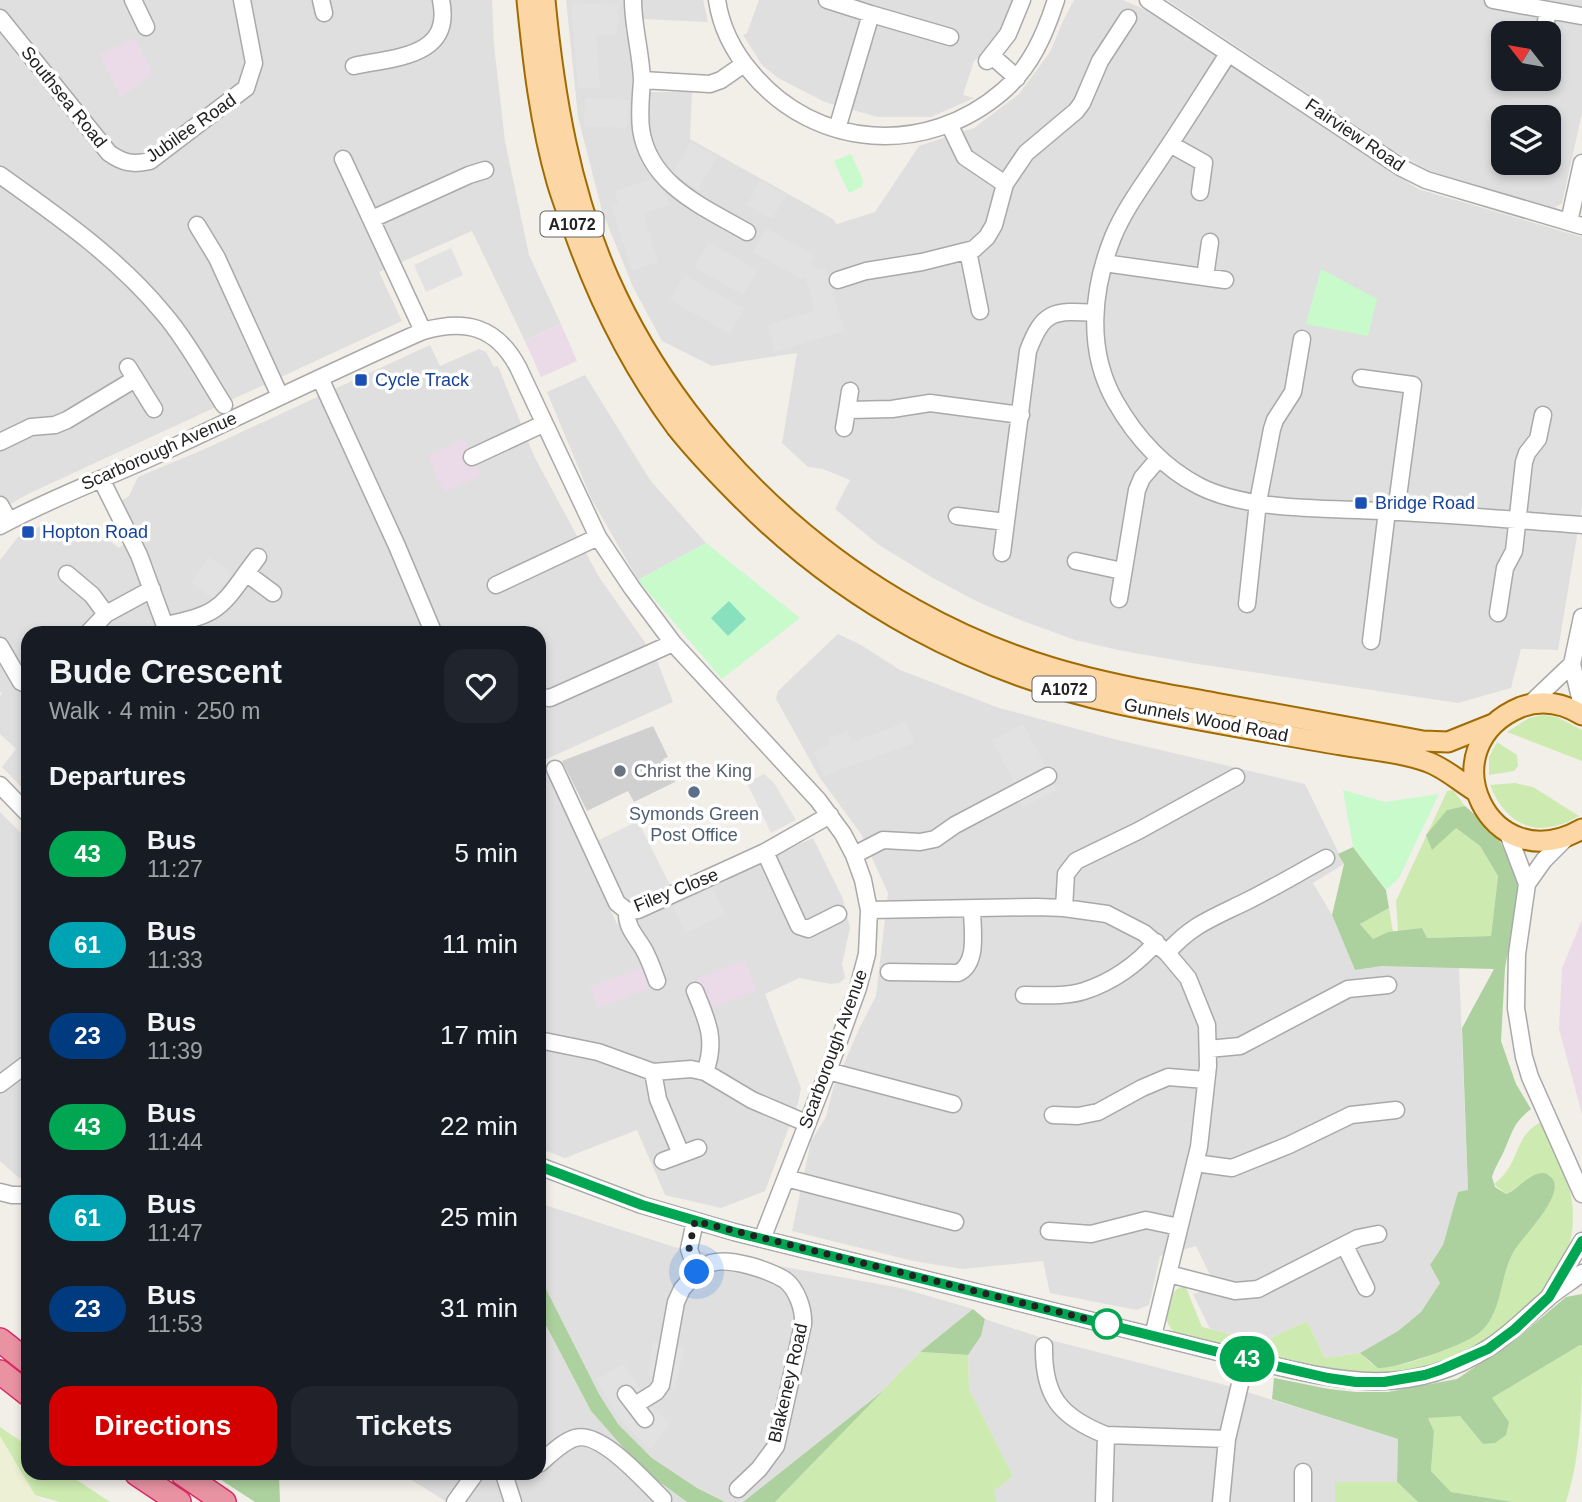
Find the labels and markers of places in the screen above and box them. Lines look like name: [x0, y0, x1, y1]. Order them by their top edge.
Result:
place label: Cycle Track: [375, 370, 470, 390]
marker: Cycle Track: [353, 372, 369, 388]
place label: Bridge Road: [1375, 493, 1475, 513]
marker: Bridge Road: [1353, 495, 1369, 511]
place label: Hopton Road: [42, 522, 148, 542]
marker: Hopton Road: [20, 524, 36, 540]
place label: Christ the King: [634, 761, 752, 781]
marker: Christ the King: [612, 763, 628, 779]
marker: Symonds Green Post Office: [686, 784, 702, 800]
place label: Symonds Green Post Office: [629, 804, 759, 845]
unlabelled marker: [1092, 1309, 1122, 1339]

